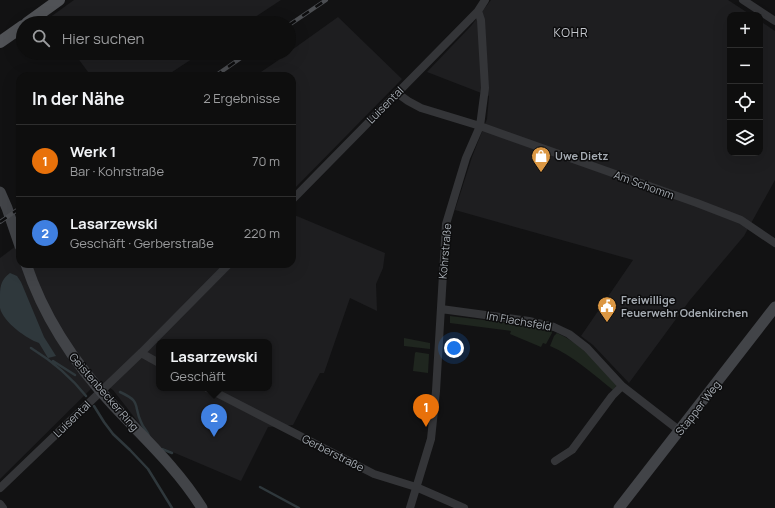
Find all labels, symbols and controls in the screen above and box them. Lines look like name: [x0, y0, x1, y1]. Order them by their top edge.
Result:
map controls: [727, 12, 763, 156]
button: +: [727, 12, 763, 48]
search box: [16, 16, 296, 60]
district label: KOHR: [553, 24, 589, 41]
icon: search: [30, 27, 52, 49]
text: Hier suchen: [62, 28, 144, 49]
button: −: [727, 48, 763, 84]
street label: Luisental: [363, 83, 406, 126]
button: locate: [727, 84, 763, 120]
text: In der Nähe: [32, 87, 125, 110]
text: 2 Ergebnisse: [203, 89, 280, 107]
button: layers: [727, 120, 763, 156]
text: Werk 1: [70, 141, 116, 162]
shop icon: Uwe Dietz: [530, 145, 552, 173]
place label: Uwe Dietz: [555, 148, 609, 163]
text: 1: [42, 152, 48, 170]
text: 70 m: [252, 152, 280, 170]
text: Bar · Kohrstraße: [70, 162, 164, 180]
street label: Am Schomm: [612, 167, 676, 202]
text: Lasarzewski: [70, 213, 158, 234]
street label: Kohrstraße: [435, 222, 454, 279]
text: 2: [41, 224, 49, 242]
text: 220 m: [244, 224, 280, 242]
text: Geschäft · Gerberstraße: [70, 234, 214, 252]
place label: Freiwillige Feuerwehr Odenkirchen: [621, 292, 748, 320]
public building icon: Freiwillige Feuerwehr Odenkirchen: [596, 295, 618, 323]
street label: Im Flachsfeld: [485, 307, 553, 334]
your location: [444, 338, 464, 358]
popup: [156, 339, 272, 391]
text: Lasarzewski: [170, 346, 258, 367]
street label: Geistenbecker Ring: [66, 349, 143, 434]
text: Geschäft: [170, 367, 226, 385]
street label: Stapper Weg: [672, 377, 724, 438]
pin: 1: [413, 394, 439, 427]
street label: Luisental: [50, 397, 94, 440]
pin: 2: [201, 404, 227, 437]
street label: Gerberstraße: [300, 430, 367, 475]

